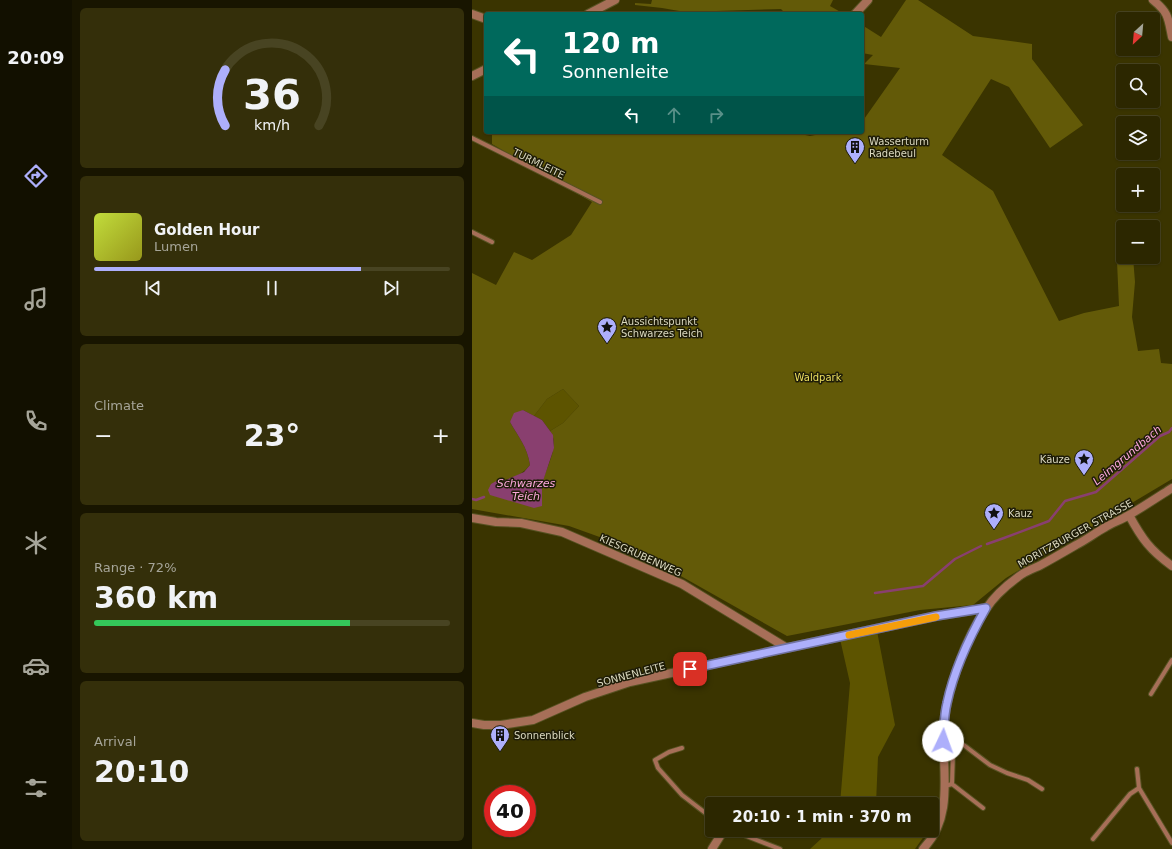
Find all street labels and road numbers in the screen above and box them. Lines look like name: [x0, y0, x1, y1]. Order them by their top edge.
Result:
street label: TURMLEITE: [510, 146, 566, 181]
street label: MORITZBURGER STRASSE: [1016, 497, 1135, 570]
street label: KIESGRUBENWEG: [598, 532, 684, 579]
street label: SONNENLEITE: [596, 660, 666, 689]

